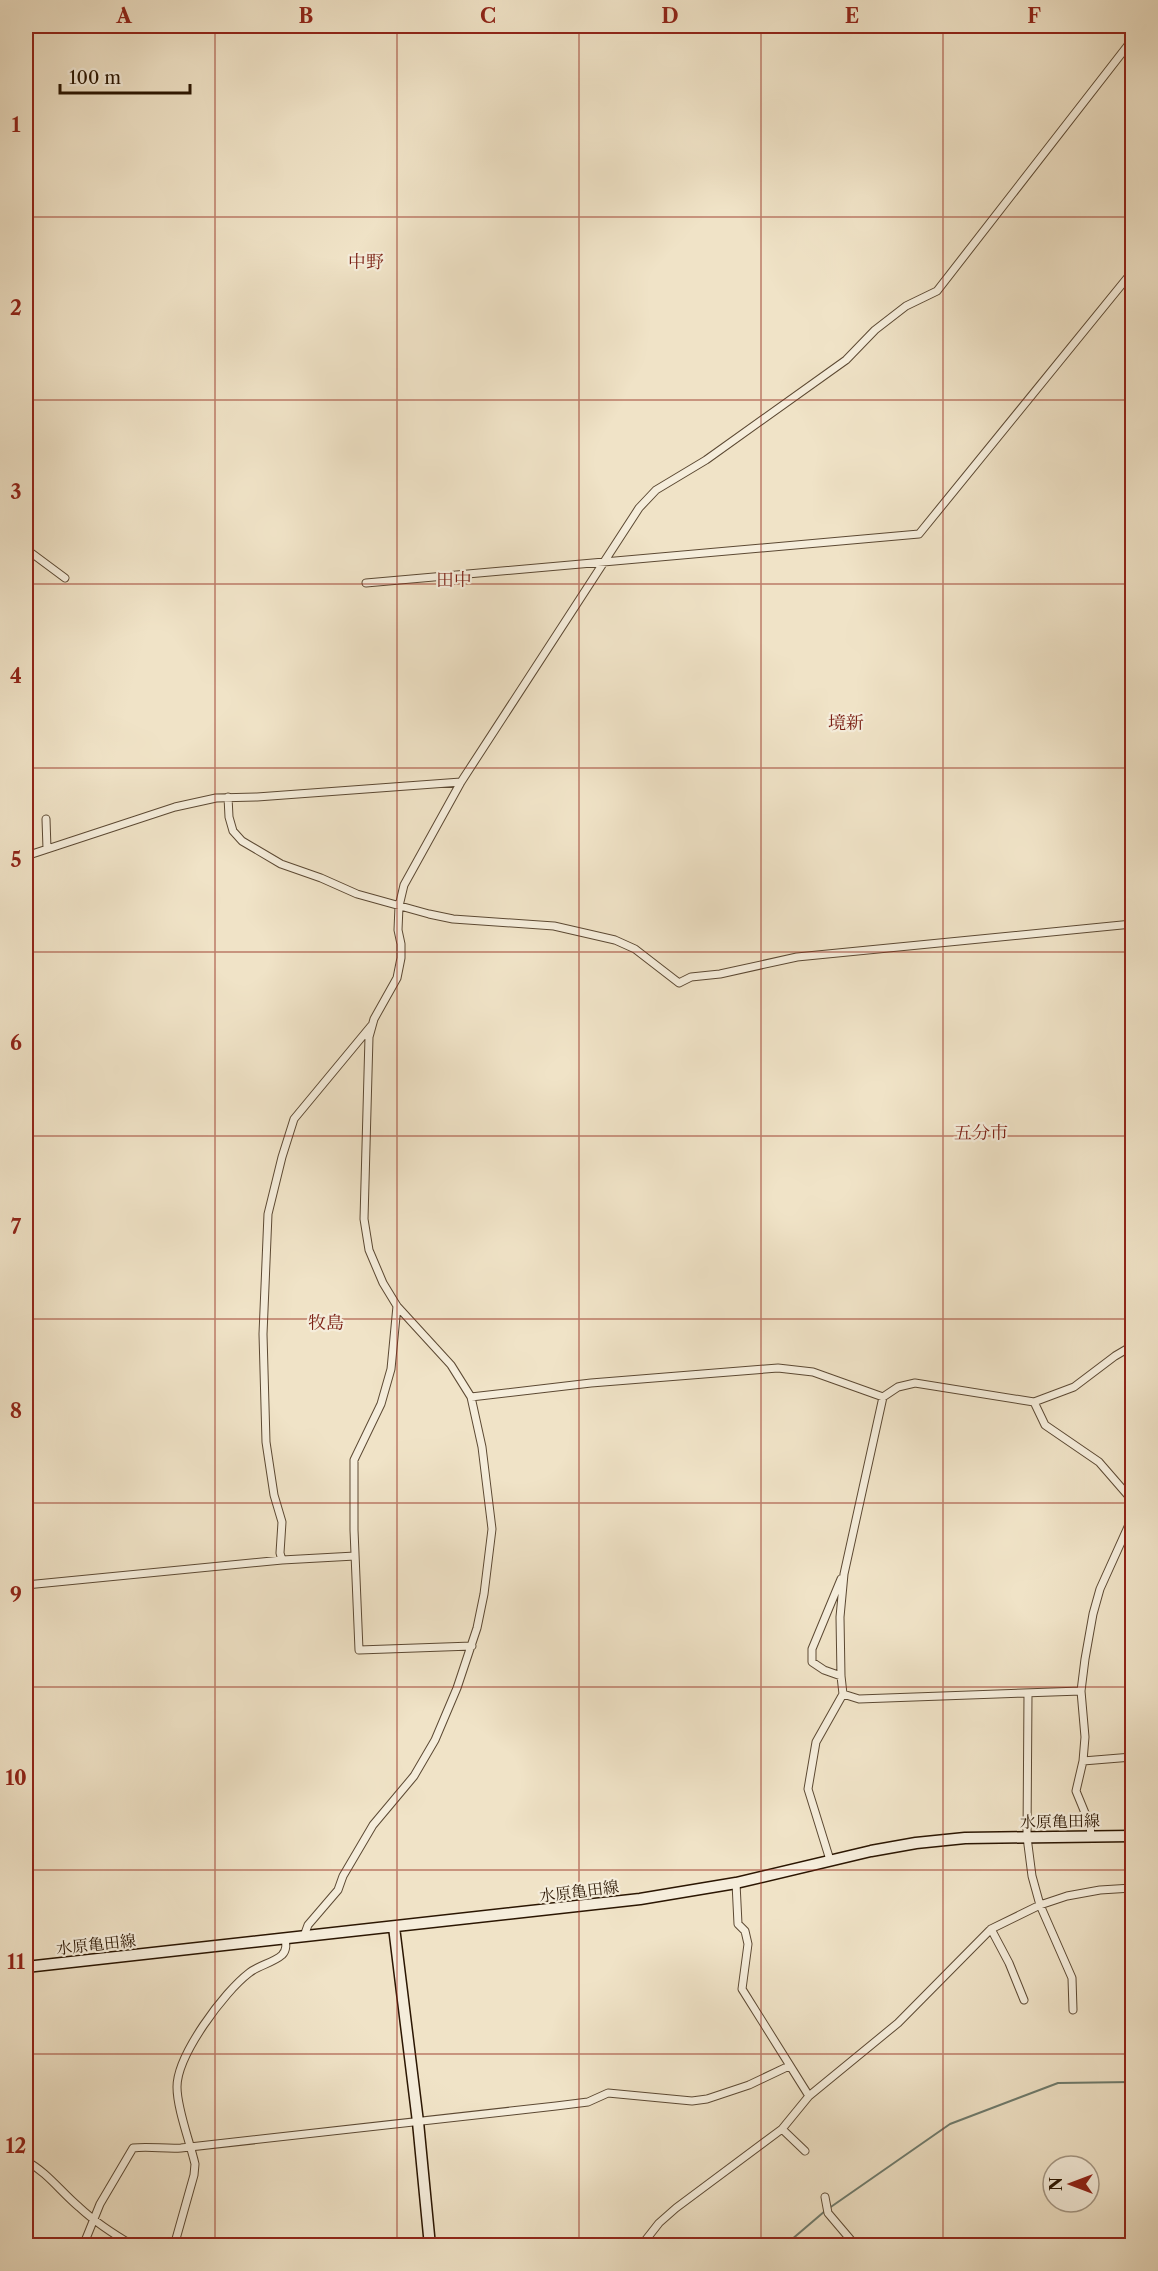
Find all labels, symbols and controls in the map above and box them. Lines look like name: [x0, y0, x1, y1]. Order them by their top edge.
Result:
text: A: [115, 4, 132, 28]
text: B: [299, 4, 314, 28]
text: C: [480, 4, 496, 28]
text: D: [661, 4, 679, 28]
text: E: [845, 4, 859, 28]
text: F: [1027, 4, 1041, 28]
scale bar: [60, 57, 190, 95]
text: 100 m: [69, 67, 121, 89]
text: 1: [12, 113, 21, 137]
district label: 中野: [348, 251, 384, 273]
text: 2: [10, 296, 22, 320]
text: 3: [10, 480, 22, 504]
district label: 田中: [436, 569, 472, 591]
text: 4: [10, 664, 22, 688]
district label: 境新: [828, 712, 864, 734]
text: 5: [10, 848, 22, 872]
text: 6: [10, 1031, 22, 1055]
district label: 五分市: [954, 1122, 1008, 1144]
text: 7: [11, 1215, 22, 1239]
district label: 牧島: [308, 1312, 344, 1334]
text: 8: [10, 1399, 22, 1423]
text: 9: [10, 1583, 22, 1607]
text: 10: [5, 1766, 27, 1790]
street label: 水原亀田線: [1020, 1810, 1100, 1832]
street label: 水原亀田線: [538, 1876, 620, 1906]
street label: 水原亀田線: [55, 1930, 137, 1958]
text: 11: [7, 1950, 25, 1974]
text: 12: [6, 2134, 26, 2158]
north arrow: [1041, 2154, 1101, 2214]
text: N: [1046, 2177, 1066, 2191]

